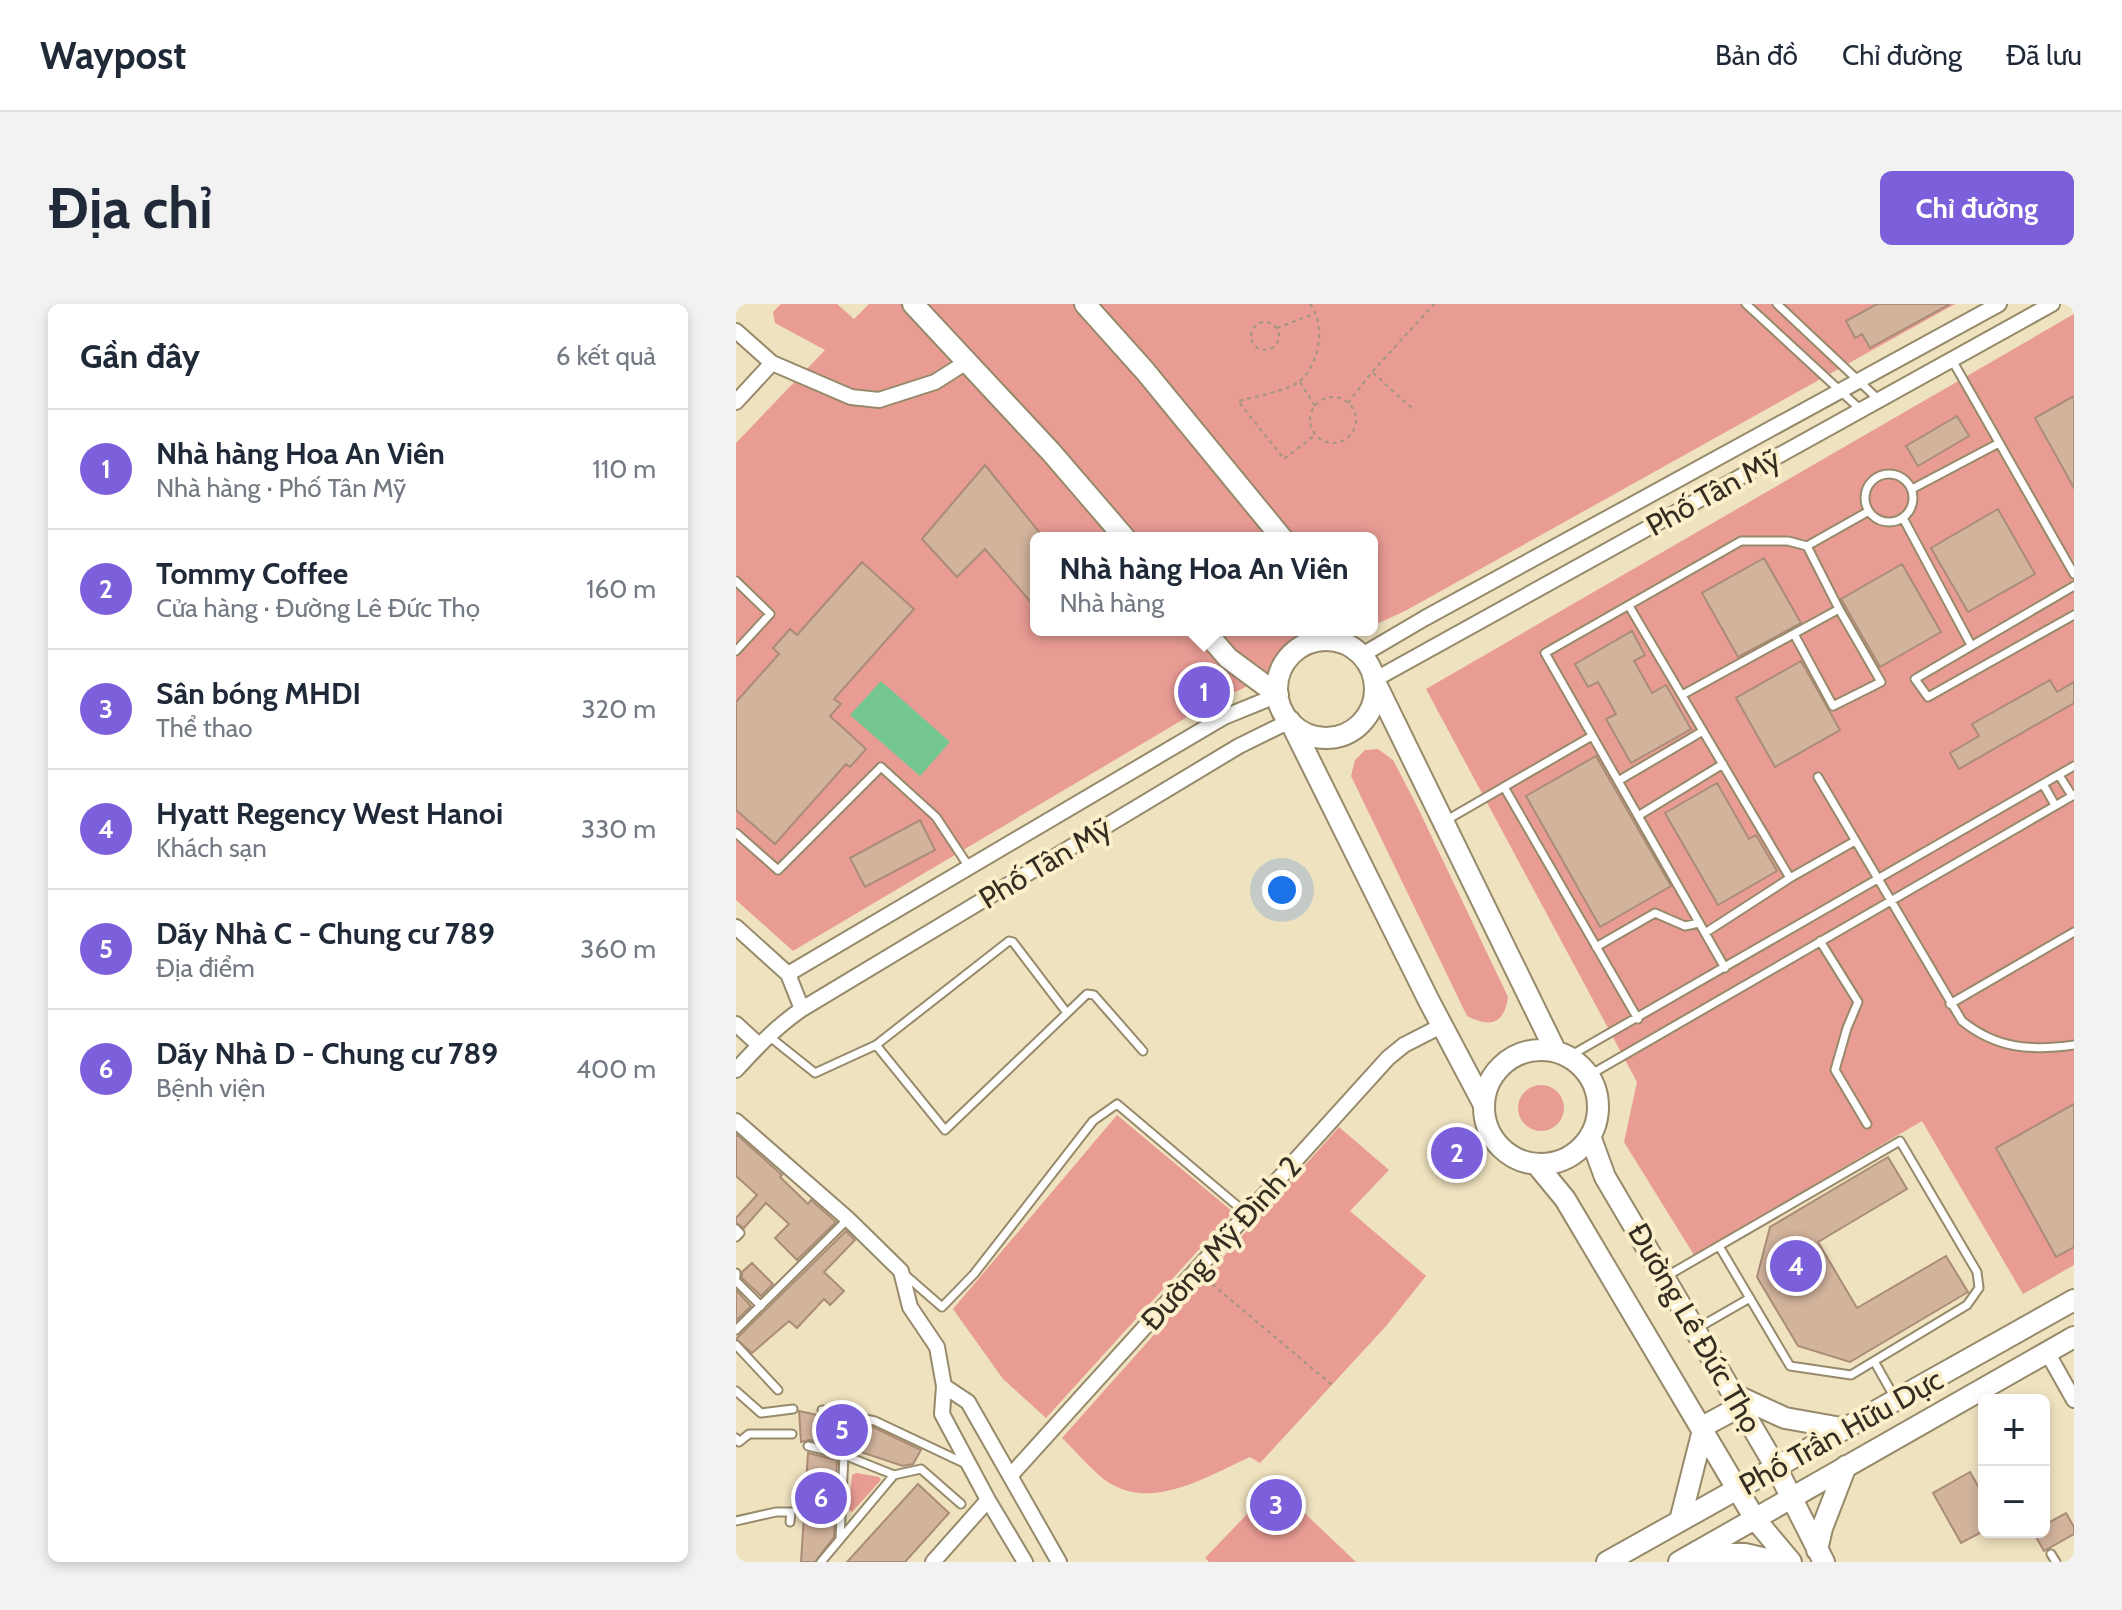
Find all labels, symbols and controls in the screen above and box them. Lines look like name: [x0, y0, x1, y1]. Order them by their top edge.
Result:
text: Waypost: [40, 32, 186, 79]
text: Bản đồ: [1715, 38, 1798, 72]
text: Chỉ đường: [1842, 38, 1962, 72]
text: Đã lưu: [2006, 38, 2082, 72]
button: Chỉ đường: [1880, 171, 2074, 245]
text: Địa chỉ: [48, 174, 213, 242]
text: Gần đây: [80, 335, 200, 377]
text: 6 kết quả: [556, 340, 656, 372]
text: Nhà hàng Hoa An Viên: [156, 435, 445, 472]
street label: Phố Tân Mỹ: [1640, 440, 1786, 544]
text: 1: [101, 453, 111, 485]
text: 110 m: [592, 453, 656, 485]
text: Nhà hàng · Phố Tân Mỹ: [156, 472, 406, 504]
popup: [1030, 532, 1378, 636]
text: Nhà hàng Hoa An Viên: [1060, 550, 1348, 587]
text: Tommy Coffee: [156, 555, 348, 592]
text: 2: [99, 573, 113, 605]
text: 160 m: [586, 573, 656, 605]
text: Nhà hàng: [1060, 587, 1164, 619]
text: Cửa hàng · Đường Lê Đức Thọ: [156, 592, 480, 624]
pin: 1: [1178, 662, 1230, 722]
text: Sân bóng MHDI: [156, 675, 361, 712]
text: 3: [99, 693, 113, 725]
text: 320 m: [582, 693, 656, 725]
text: Thể thao: [156, 712, 253, 744]
text: Hyatt Regency West Hanoi: [156, 795, 503, 832]
street label: Phố Tân Mỹ: [972, 809, 1118, 917]
text: 4: [98, 813, 114, 845]
text: 330 m: [581, 813, 656, 845]
text: Khách sạn: [156, 832, 267, 864]
your location: [1262, 870, 1302, 910]
text: Dãy Nhà C - Chung cư 789: [156, 915, 495, 952]
text: 5: [99, 933, 113, 965]
text: 360 m: [580, 933, 656, 965]
text: Địa điểm: [156, 952, 255, 984]
text: Dãy Nhà D - Chung cư 789: [156, 1035, 498, 1072]
text: 6: [99, 1053, 113, 1085]
text: 400 m: [576, 1053, 656, 1085]
text: Bệnh viện: [156, 1072, 265, 1104]
pin: 2: [1431, 1123, 1483, 1183]
street label: Đường Mỹ Đình 2: [1133, 1148, 1309, 1338]
street label: Đường Lê Đức Thọ: [1620, 1217, 1770, 1439]
pin: 4: [1770, 1236, 1822, 1296]
street label: Phố Trần Hữu Dực: [1733, 1361, 1949, 1503]
map controls: [1978, 1394, 2050, 1538]
button: +: [1978, 1394, 2050, 1466]
pin: 5: [816, 1400, 868, 1460]
button: −: [1978, 1466, 2050, 1538]
pin: 6: [795, 1468, 847, 1528]
pin: 3: [1250, 1475, 1302, 1535]

